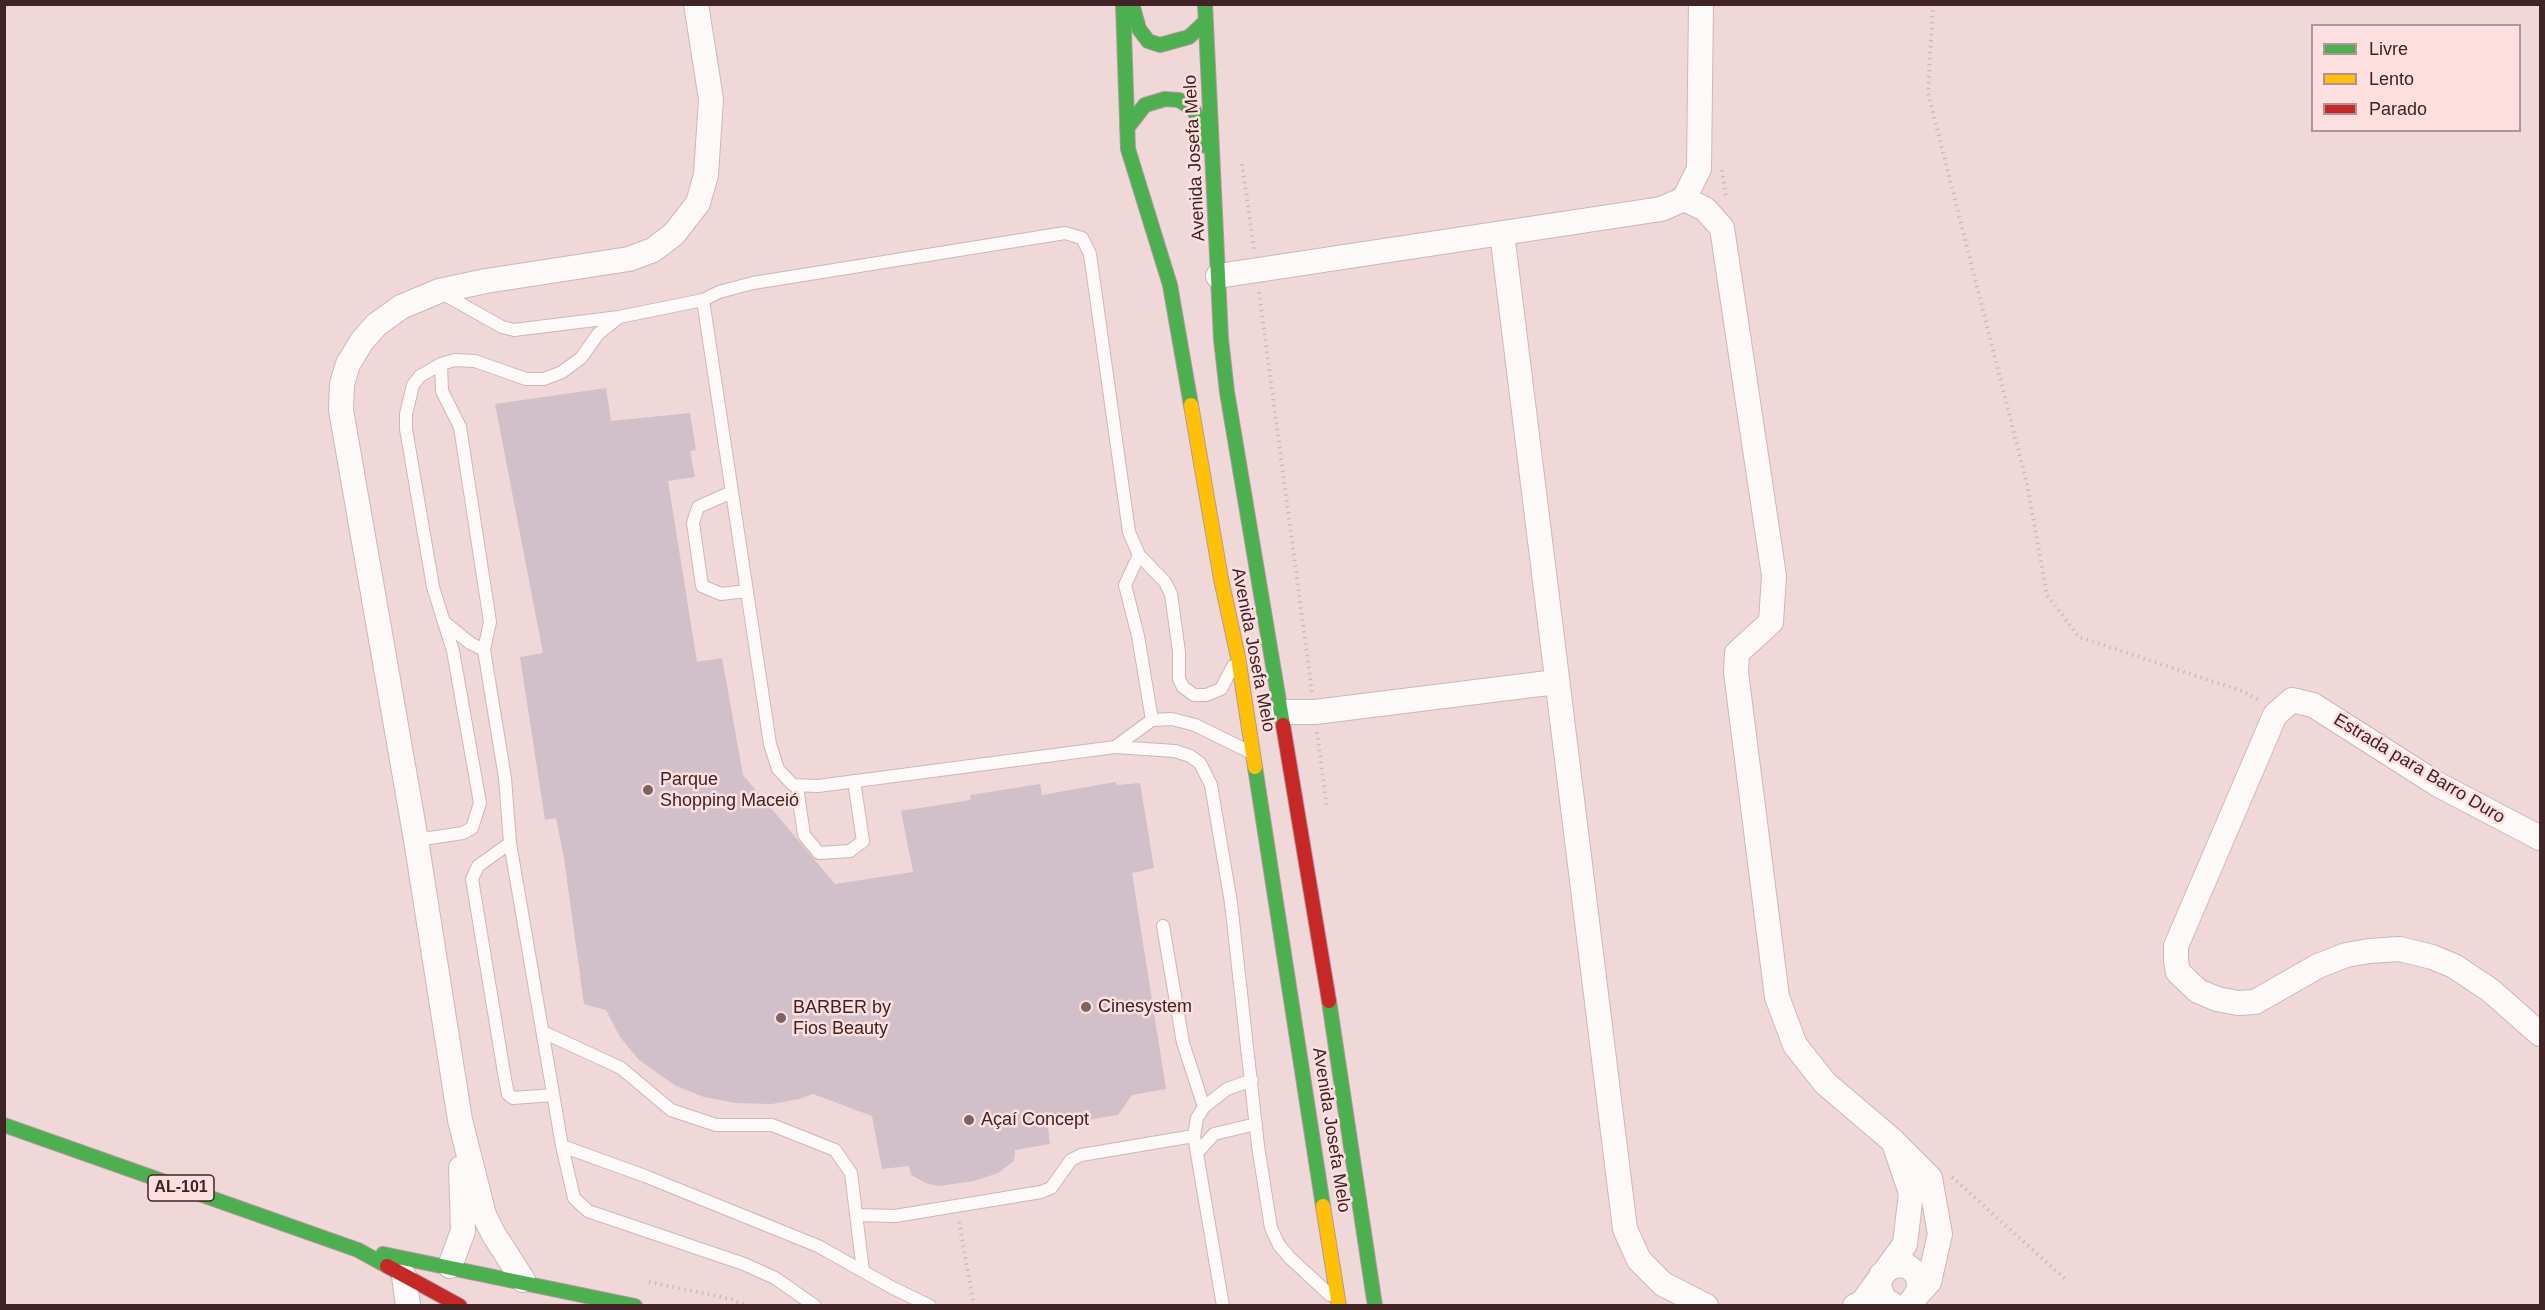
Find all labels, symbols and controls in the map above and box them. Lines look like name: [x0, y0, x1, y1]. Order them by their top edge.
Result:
legend: [2311, 24, 2521, 132]
text: Livre: [2369, 39, 2408, 59]
text: Lento: [2369, 69, 2414, 89]
street label: Avenida Josefa Melo: [1180, 74, 1210, 242]
text: Parado: [2369, 99, 2427, 119]
street label: Avenida Josefa Melo: [1226, 566, 1280, 734]
street label: Estrada para Barro Duro: [2329, 709, 2509, 829]
place label: Parque Shopping Maceió: [660, 769, 799, 812]
marker: Parque Shopping Maceió: [641, 783, 655, 797]
place label: Cinesystem: [1098, 996, 1192, 1018]
place label: BARBER by Fios Beauty: [793, 997, 891, 1040]
marker: Cinesystem: [1079, 1000, 1093, 1014]
marker: BARBER by Fios Beauty: [774, 1011, 788, 1025]
street label: Avenida Josefa Melo: [1307, 1046, 1355, 1214]
place label: Açaí Concept: [981, 1109, 1089, 1131]
marker: Açaí Concept: [962, 1113, 976, 1127]
road number: AL-101: [148, 1175, 214, 1201]

